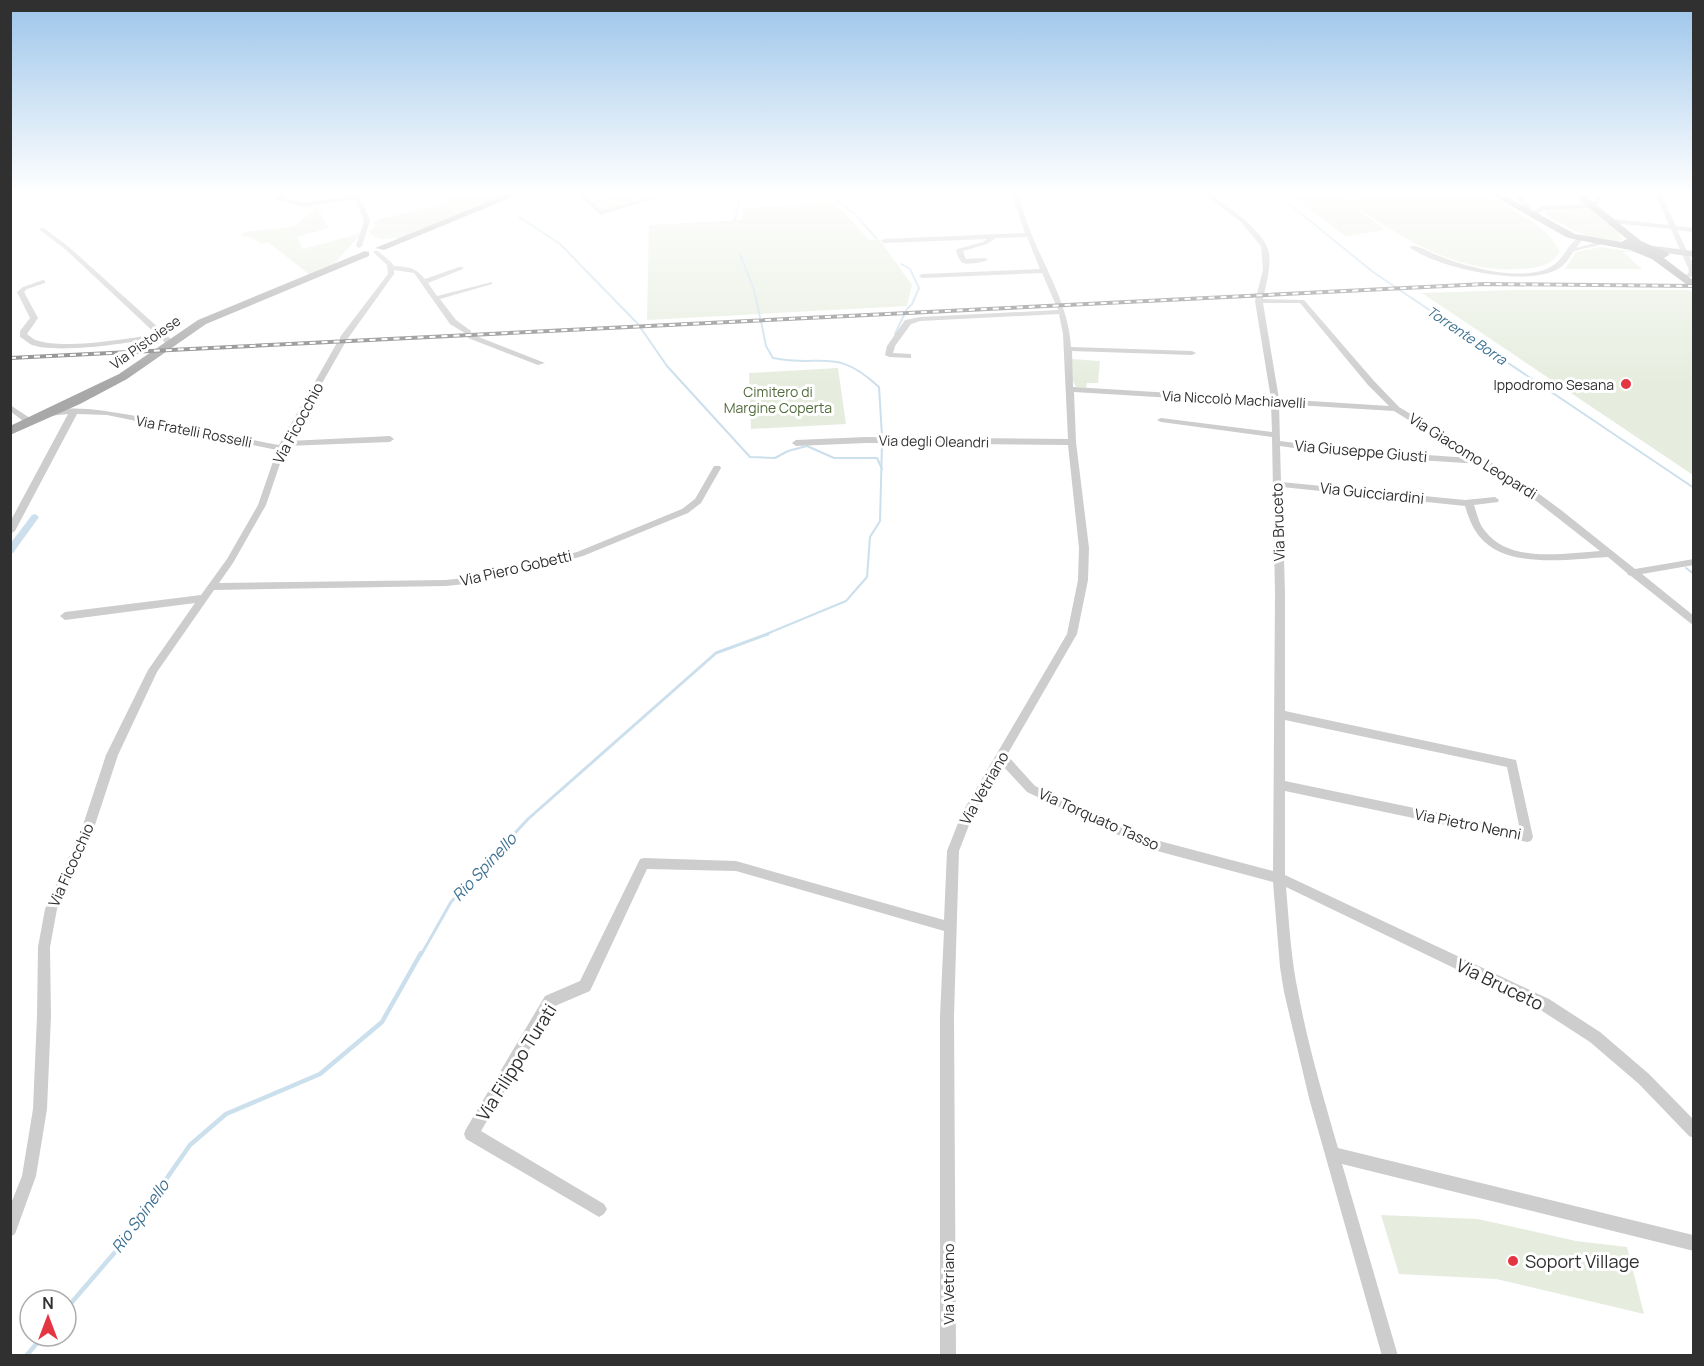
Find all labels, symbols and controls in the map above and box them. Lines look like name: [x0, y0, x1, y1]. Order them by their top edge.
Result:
water label: Torrente Borra: [1423, 301, 1512, 369]
street label: Via Pistoiese: [106, 311, 184, 373]
place label: Ippodromo Sesana: [1493, 375, 1614, 394]
marker: Ippodromo Sesana: [1619, 377, 1633, 391]
street label: Via Ficocchio: [268, 379, 328, 467]
park label: Cimitero di Margine Coperta: [724, 382, 832, 417]
street label: Via Niccolò Machiavelli: [1162, 386, 1306, 412]
street label: Via Giacomo Leopardi: [1405, 408, 1541, 504]
street label: Via Fratelli Rosselli: [135, 410, 253, 452]
street label: Via degli Oleandri: [879, 431, 989, 451]
street label: Via Giuseppe Giusti: [1294, 435, 1428, 467]
street label: Via Guicciardini: [1319, 477, 1425, 509]
street label: Via Bruceto: [1266, 482, 1290, 562]
street label: Via Piero Gobetti: [458, 545, 574, 591]
street label: Via Vetriano: [955, 747, 1014, 829]
street label: Via Torquato Tasso: [1035, 783, 1163, 855]
street label: Via Pietro Nenni: [1413, 803, 1523, 845]
street label: Via Ficocchio: [43, 820, 99, 910]
water label: Rio Spinello: [447, 827, 522, 906]
street label: Via Bruceto: [1452, 953, 1548, 1015]
street label: Via Filippo Turati: [470, 999, 562, 1125]
water label: Rio Spinello: [106, 1174, 175, 1257]
street label: Via Vetriano: [938, 1243, 959, 1325]
place label: Soport Village: [1525, 1249, 1640, 1273]
marker: Soport Village: [1506, 1254, 1520, 1268]
north arrow: [18, 1288, 78, 1348]
text: N: [42, 1292, 54, 1314]

